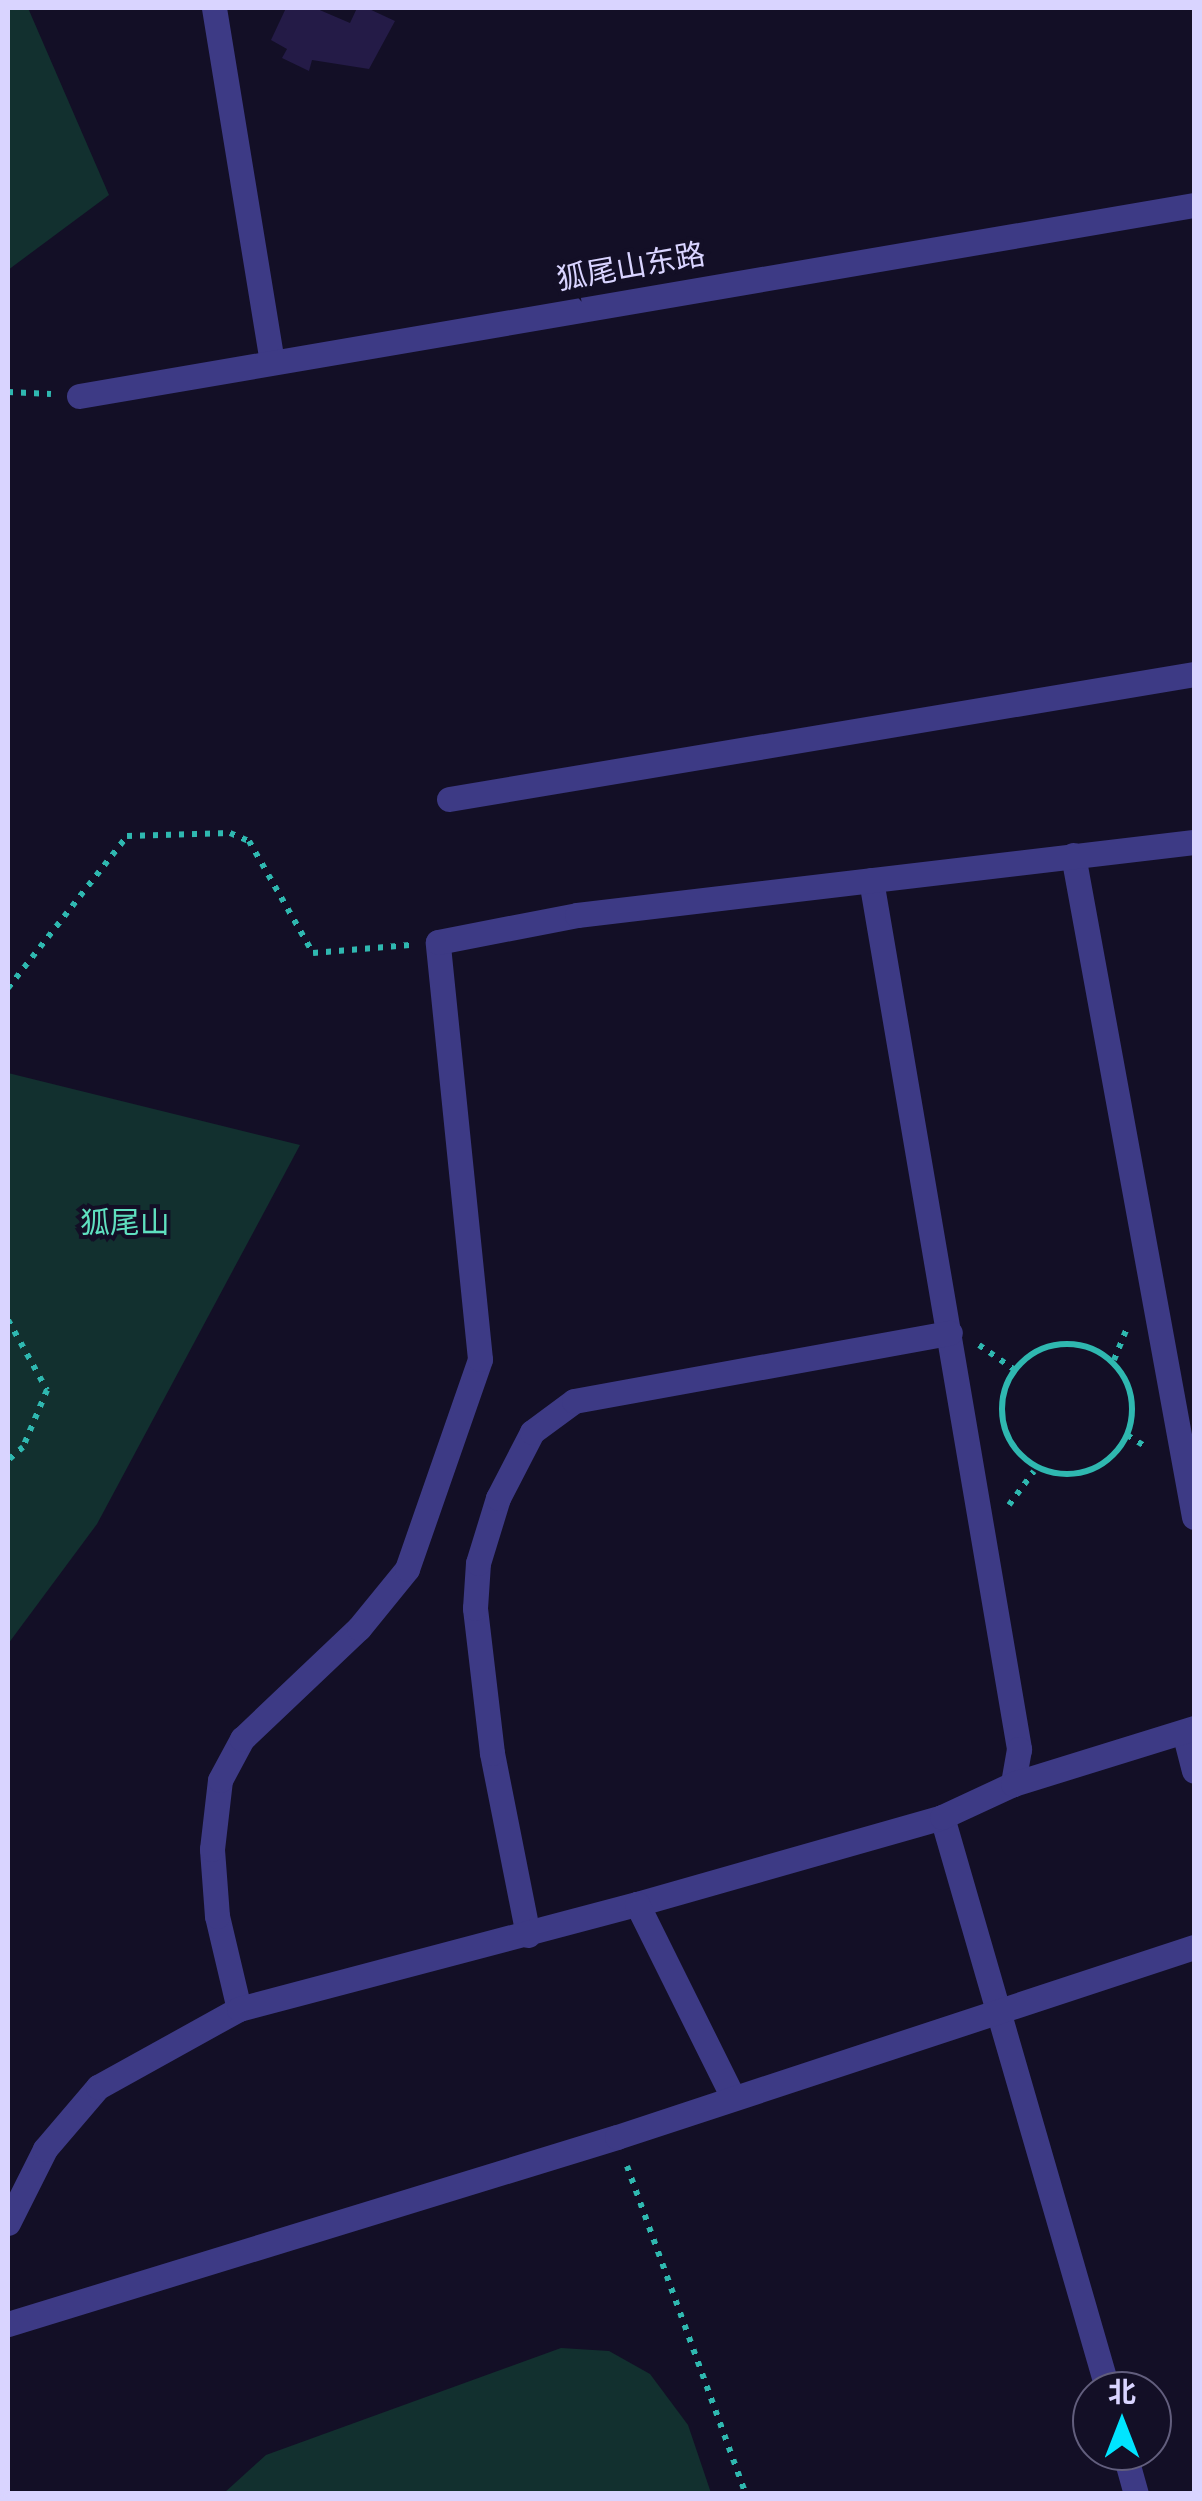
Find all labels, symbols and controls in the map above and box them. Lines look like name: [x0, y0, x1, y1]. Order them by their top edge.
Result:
street label: 狐尾山东路: [554, 236, 708, 298]
park label: 狐尾山: [80, 1205, 170, 1241]
north arrow: [1072, 2371, 1172, 2471]
text: 北: [1108, 2376, 1136, 2409]

